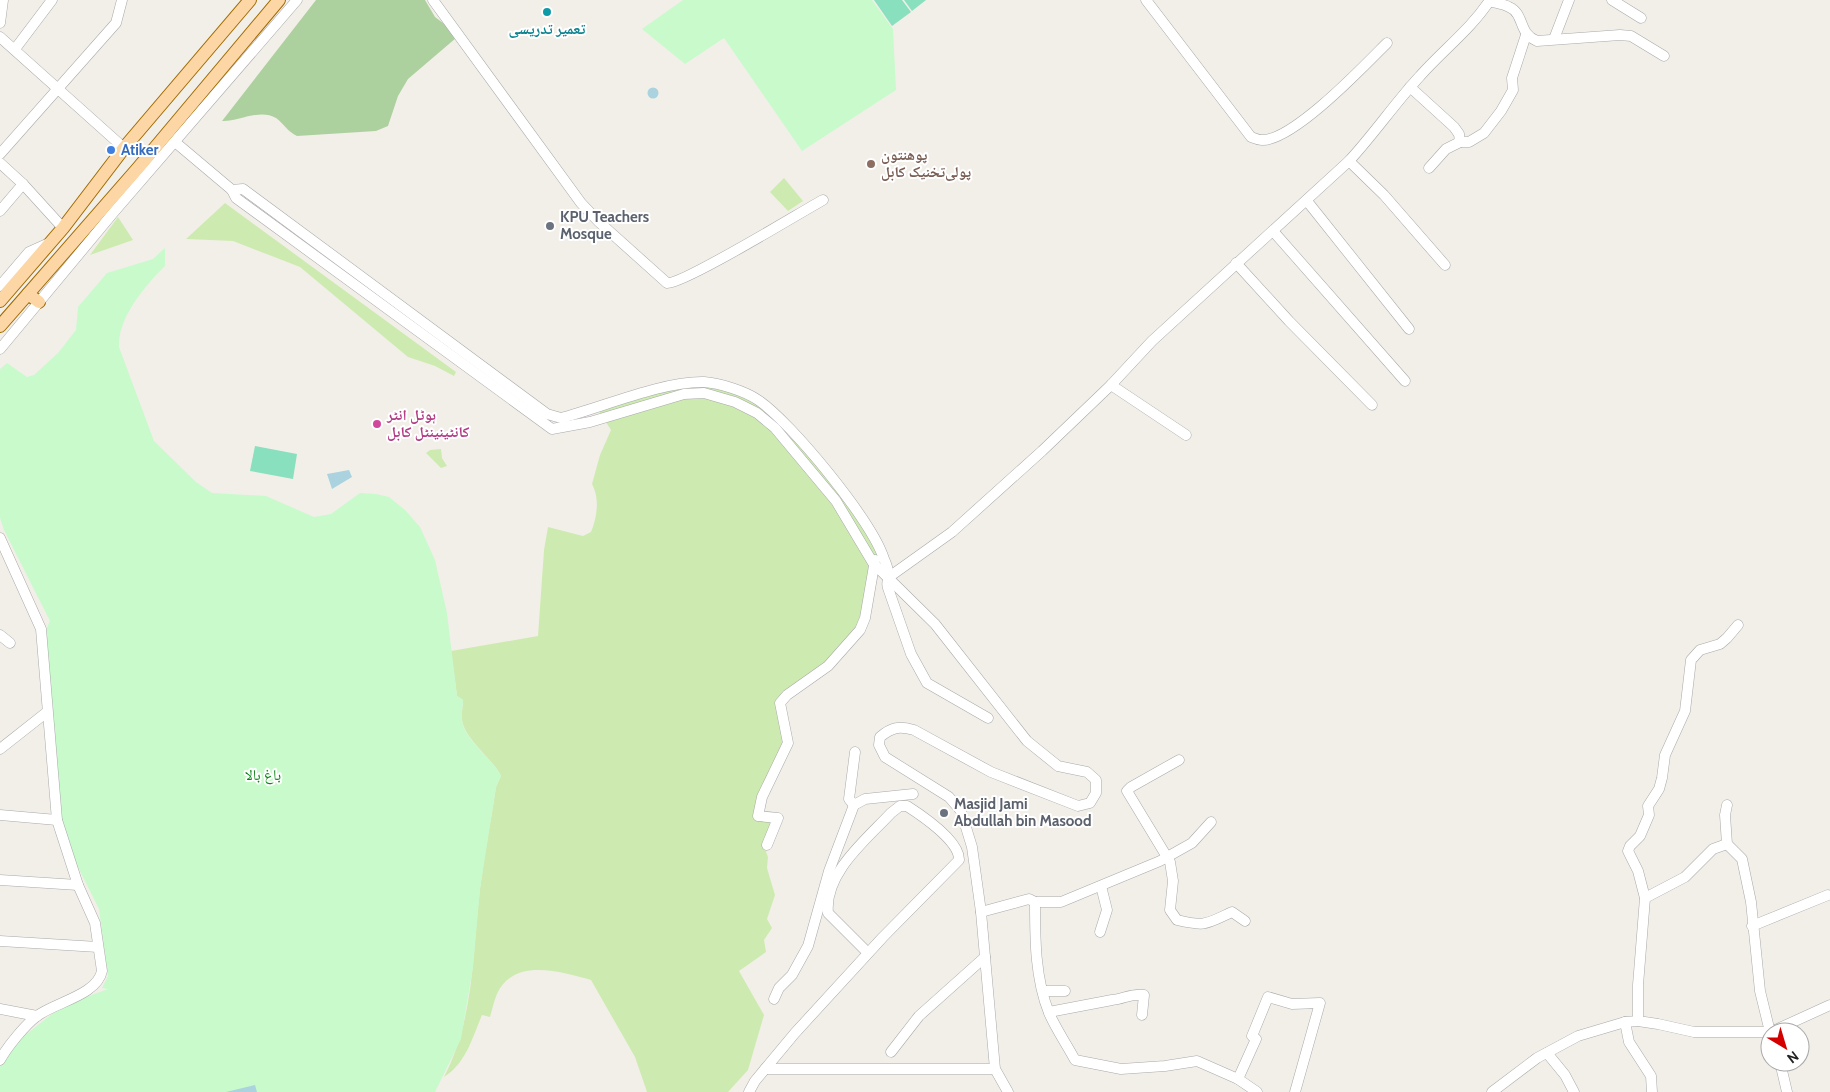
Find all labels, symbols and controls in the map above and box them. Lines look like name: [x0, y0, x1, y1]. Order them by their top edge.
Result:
marker: تعمیر تدریسی: [541, 6, 553, 18]
place label: تعمیر تدریسی: [509, 20, 585, 38]
place label: Atiker: [121, 141, 158, 159]
marker: Atiker: [105, 144, 117, 156]
place label: پوهنتون پولی‌تخنیک کابل: [881, 146, 971, 181]
marker: پوهنتون پولی‌تخنیک کابل: [865, 158, 877, 170]
place label: KPU Teachers Mosque: [560, 208, 649, 243]
marker: KPU Teachers Mosque: [544, 220, 556, 232]
place label: ہوٹل انٹر کانٹینینٹل کابل: [386, 406, 470, 441]
marker: ہوٹل انٹر کانٹینینٹل کابل: [371, 418, 383, 430]
park label: باغ بالا: [245, 766, 281, 785]
place label: Masjid Jami Abdullah bin Masood: [954, 795, 1092, 830]
marker: Masjid Jami Abdullah bin Masood: [938, 807, 950, 819]
north arrow: [1760, 1022, 1810, 1072]
text: N: [1784, 1047, 1802, 1067]

